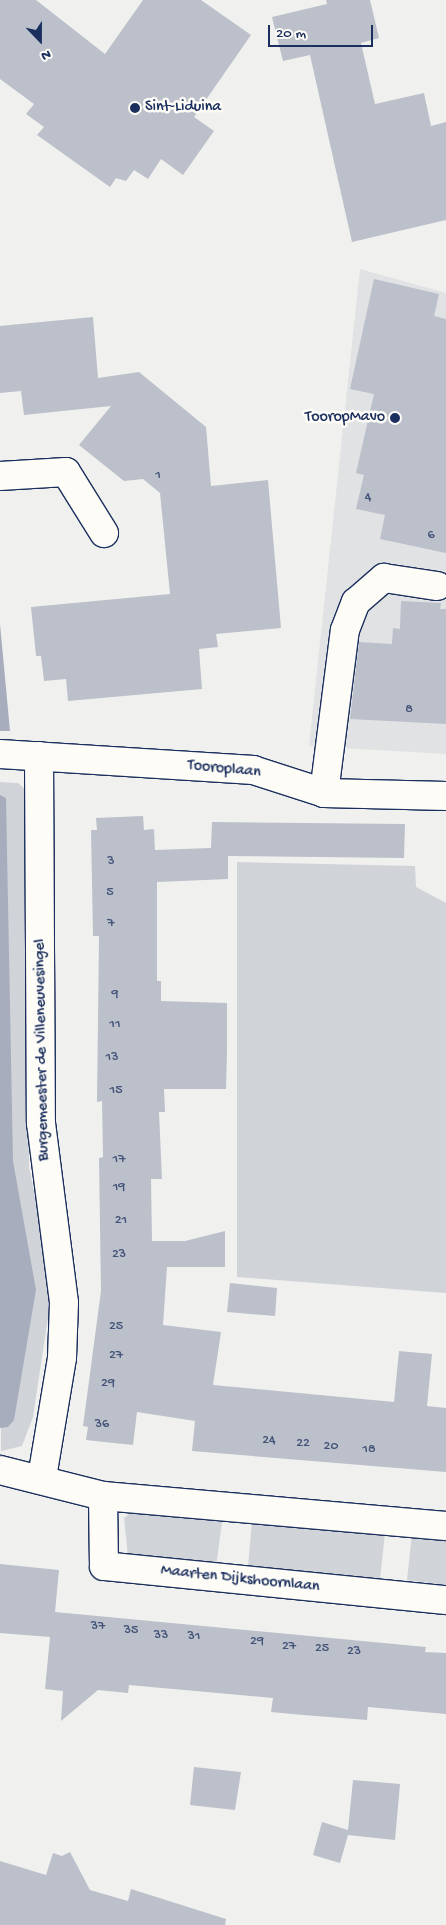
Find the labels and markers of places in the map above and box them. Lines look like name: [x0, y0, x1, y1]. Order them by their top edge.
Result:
place label: Sint-Liduina: [145, 98, 221, 118]
marker: Sint-Liduina: [129, 102, 141, 114]
place label: TooropMavo: [305, 408, 385, 428]
marker: TooropMavo: [389, 412, 401, 424]

